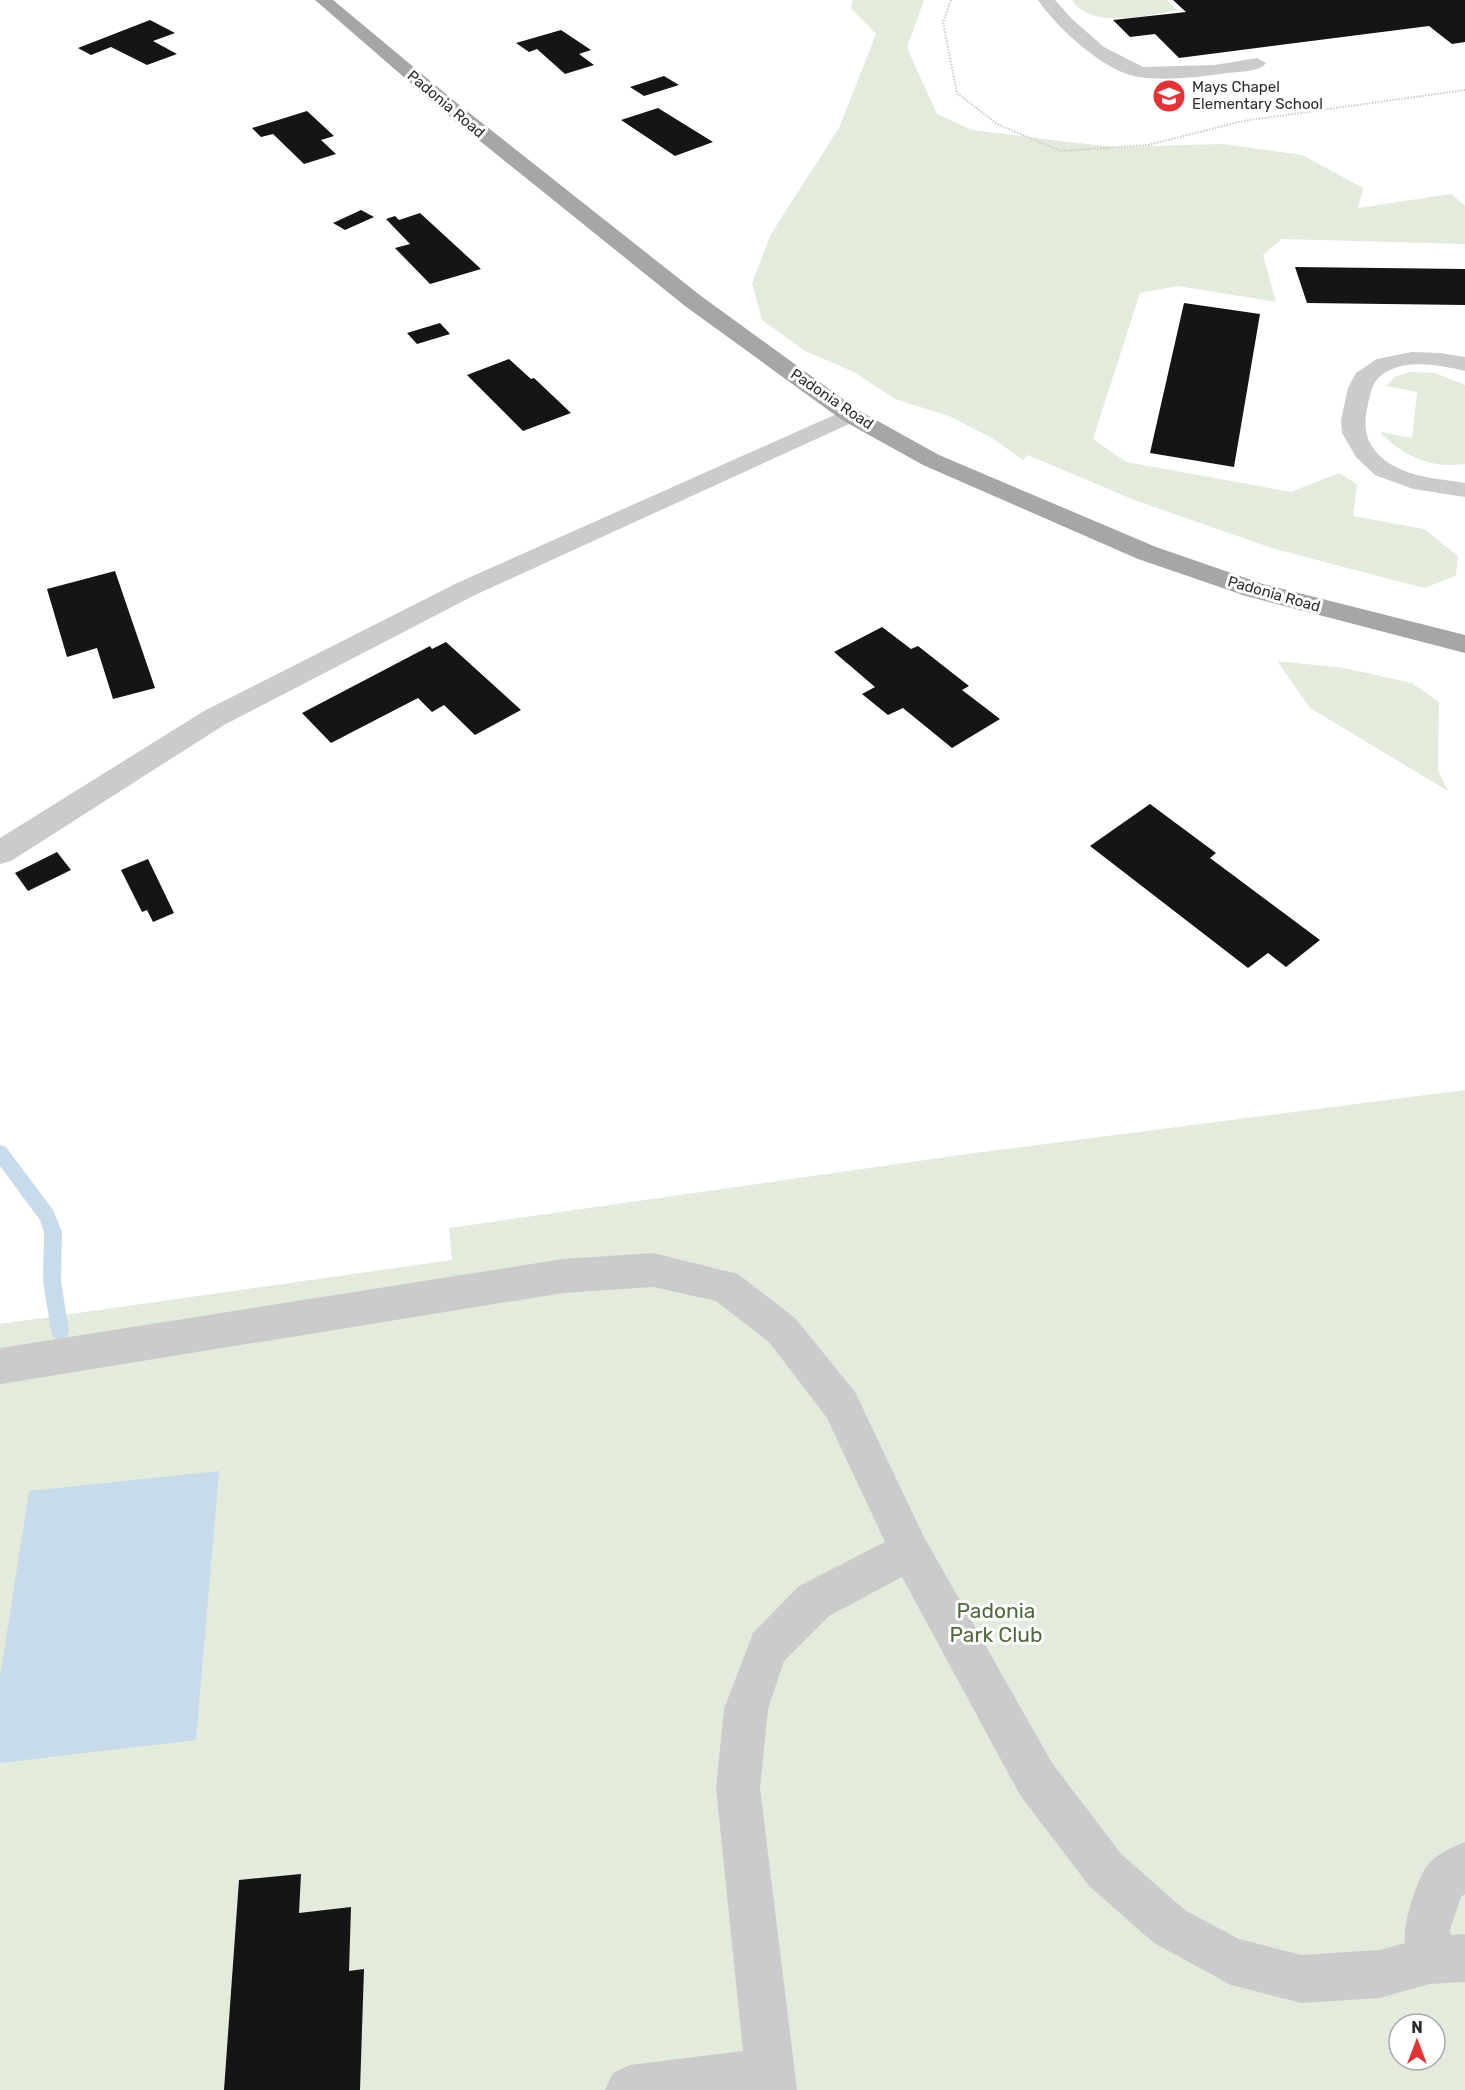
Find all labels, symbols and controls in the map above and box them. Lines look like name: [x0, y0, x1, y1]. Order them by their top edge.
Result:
street label: Padonia Road: [404, 66, 488, 142]
school or university icon: Mays Chapel Elementary School: [1151, 78, 1187, 114]
place label: Mays Chapel Elementary School: [1192, 78, 1323, 113]
street label: Padonia Road: [787, 365, 877, 433]
street label: Padonia Road: [1226, 572, 1322, 616]
park label: Padonia Park Club: [950, 1598, 1042, 1647]
north arrow: [1387, 2012, 1447, 2072]
text: N: [1411, 2018, 1423, 2037]

